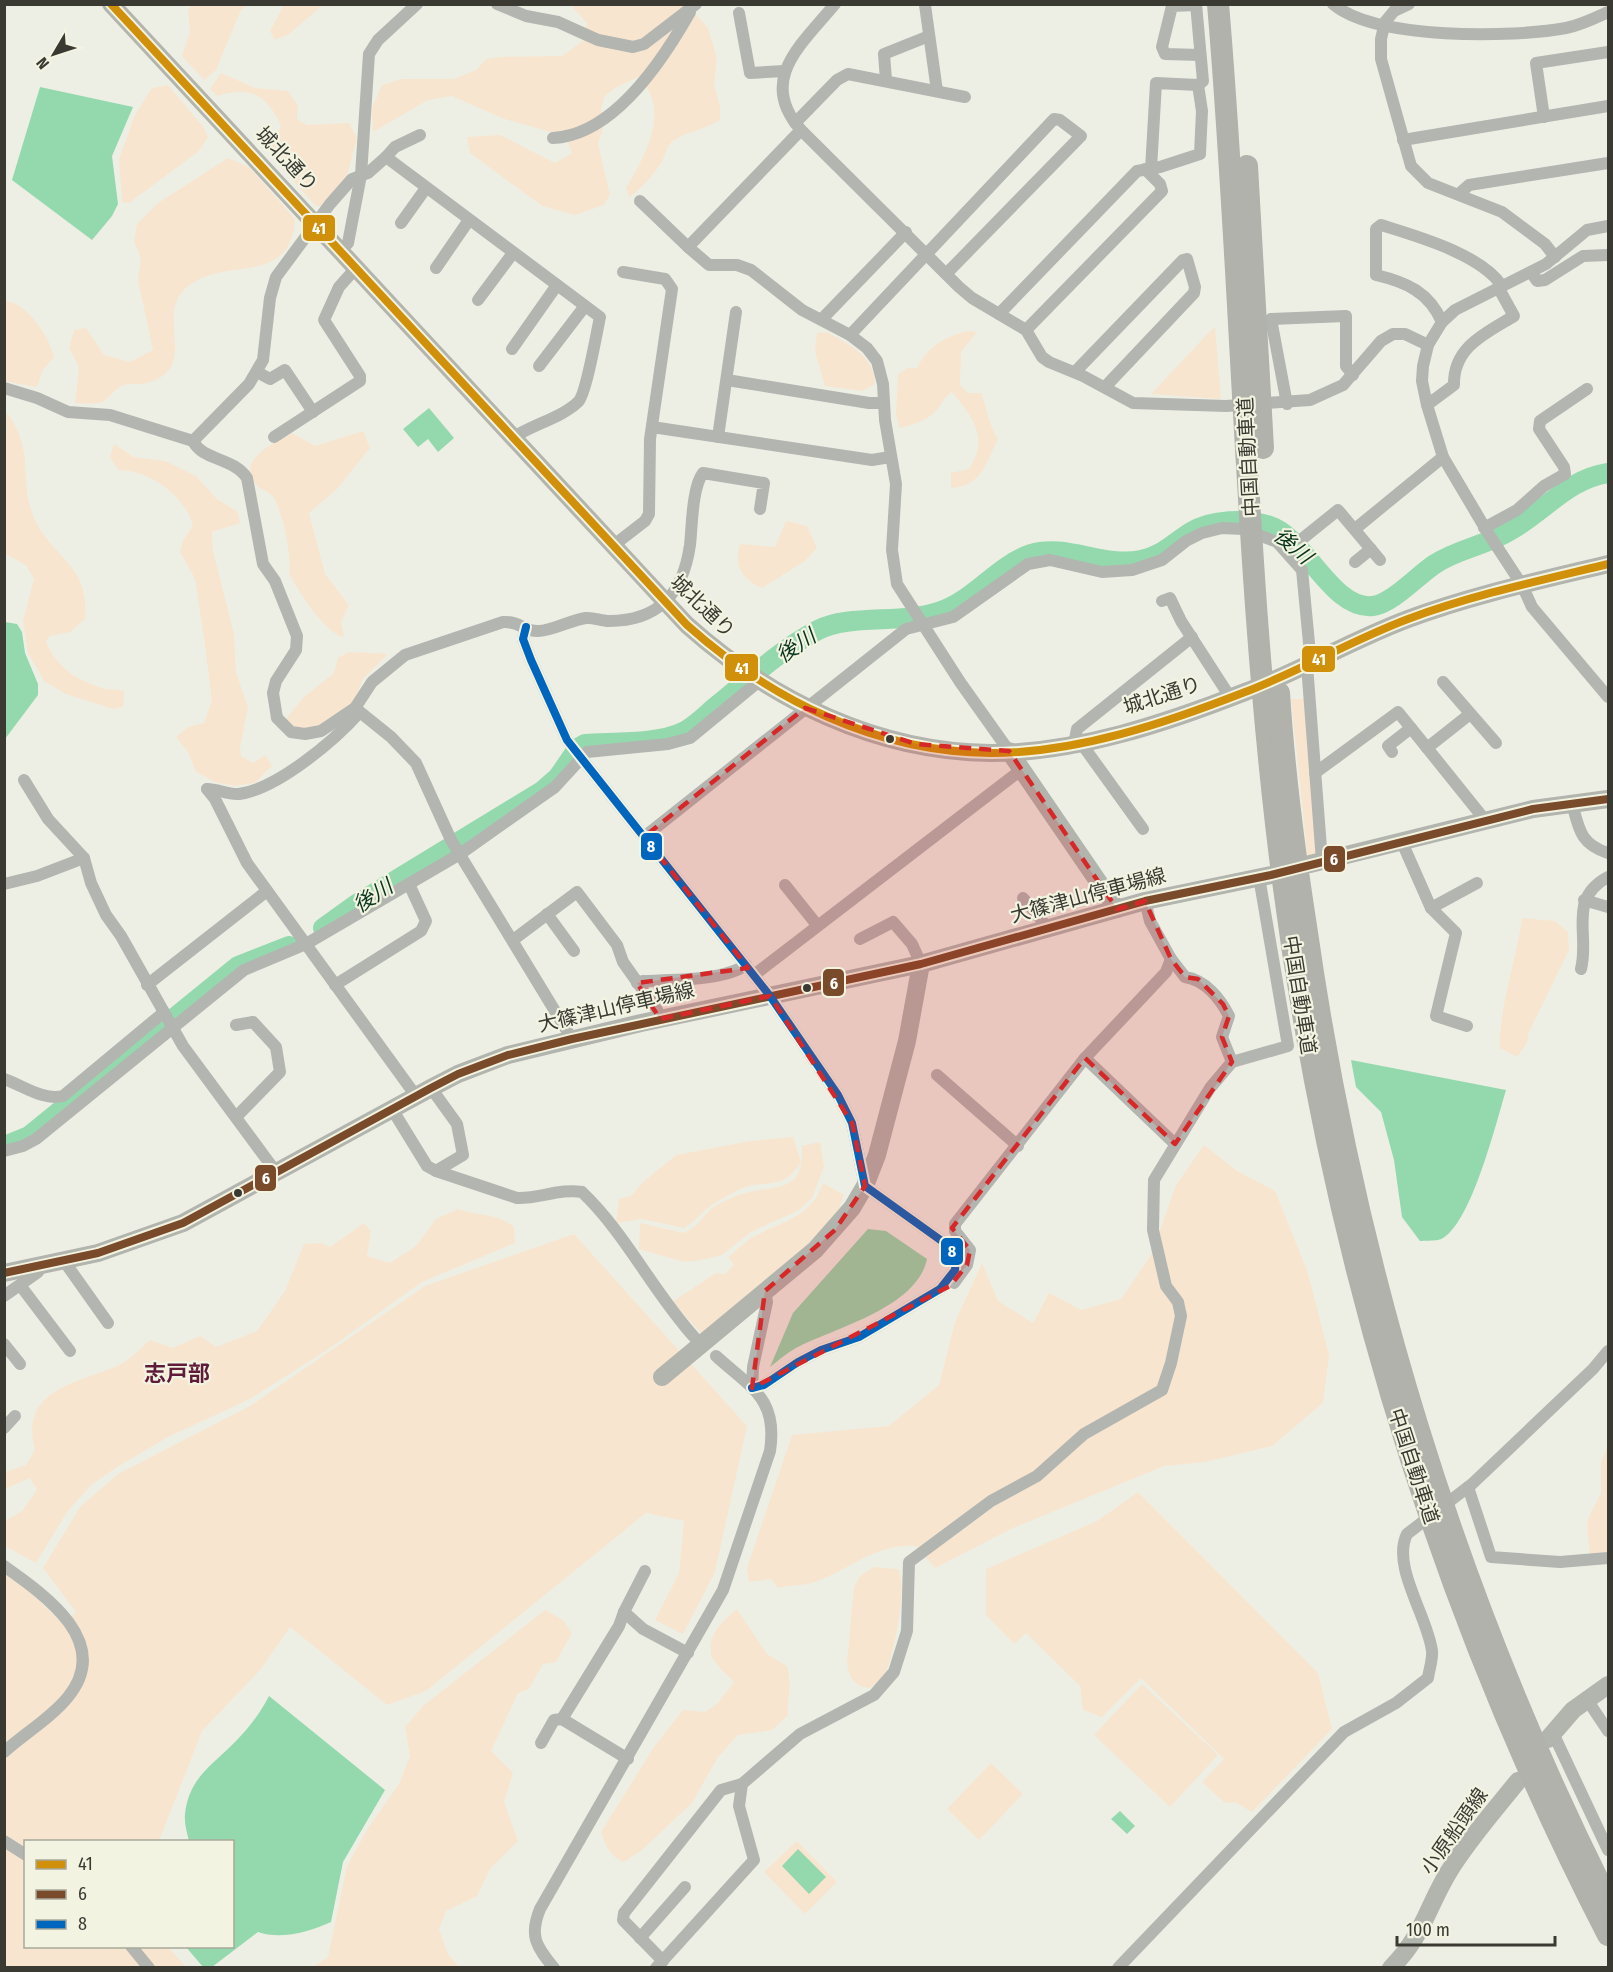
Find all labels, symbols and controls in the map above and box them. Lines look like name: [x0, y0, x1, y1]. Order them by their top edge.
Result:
north arrow: [24, 24, 84, 84]
text: N: [32, 53, 53, 73]
street label: 城北通り: [251, 122, 323, 196]
line badge: 41: [302, 214, 336, 242]
text: 41: [312, 219, 326, 238]
street label: 中国自動車道: [1233, 396, 1263, 518]
water label: 後川: [1269, 522, 1319, 571]
street label: 城北通り: [666, 570, 740, 642]
water label: 後川: [771, 622, 822, 669]
line badge: 41: [1301, 645, 1336, 673]
text: 41: [1312, 650, 1326, 669]
line badge: 41: [724, 653, 759, 682]
text: 41: [735, 659, 749, 678]
street label: 城北通り: [1120, 671, 1204, 719]
unlabelled marker: [884, 733, 896, 745]
line badge: 8: [640, 832, 663, 861]
text: 8: [647, 837, 656, 856]
line badge: 6: [1323, 845, 1346, 873]
text: 6: [1330, 850, 1338, 869]
street label: 大篠津山停車場線: [1008, 863, 1168, 927]
water label: 後川: [348, 873, 399, 918]
street label: 中国自動車道: [1279, 934, 1321, 1056]
line badge: 6: [822, 968, 845, 997]
text: 6: [830, 974, 838, 993]
street label: 大篠津山停車場線: [535, 977, 697, 1037]
unlabelled marker: [801, 982, 813, 994]
line badge: 6: [254, 1164, 277, 1192]
text: 6: [262, 1169, 270, 1188]
unlabelled marker: [232, 1187, 244, 1199]
line badge: 8: [940, 1237, 964, 1266]
text: 8: [948, 1242, 957, 1261]
district label: 志戸部: [144, 1360, 210, 1387]
street label: 中国自動車道: [1384, 1405, 1444, 1527]
street label: 小原船頭線: [1415, 1783, 1493, 1879]
legend: [24, 1840, 234, 1948]
text: 41: [78, 1853, 93, 1875]
text: 6: [78, 1883, 87, 1905]
scale bar: [1397, 1909, 1554, 1947]
text: 8: [78, 1913, 87, 1935]
text: 100 m: [1406, 1919, 1450, 1941]

